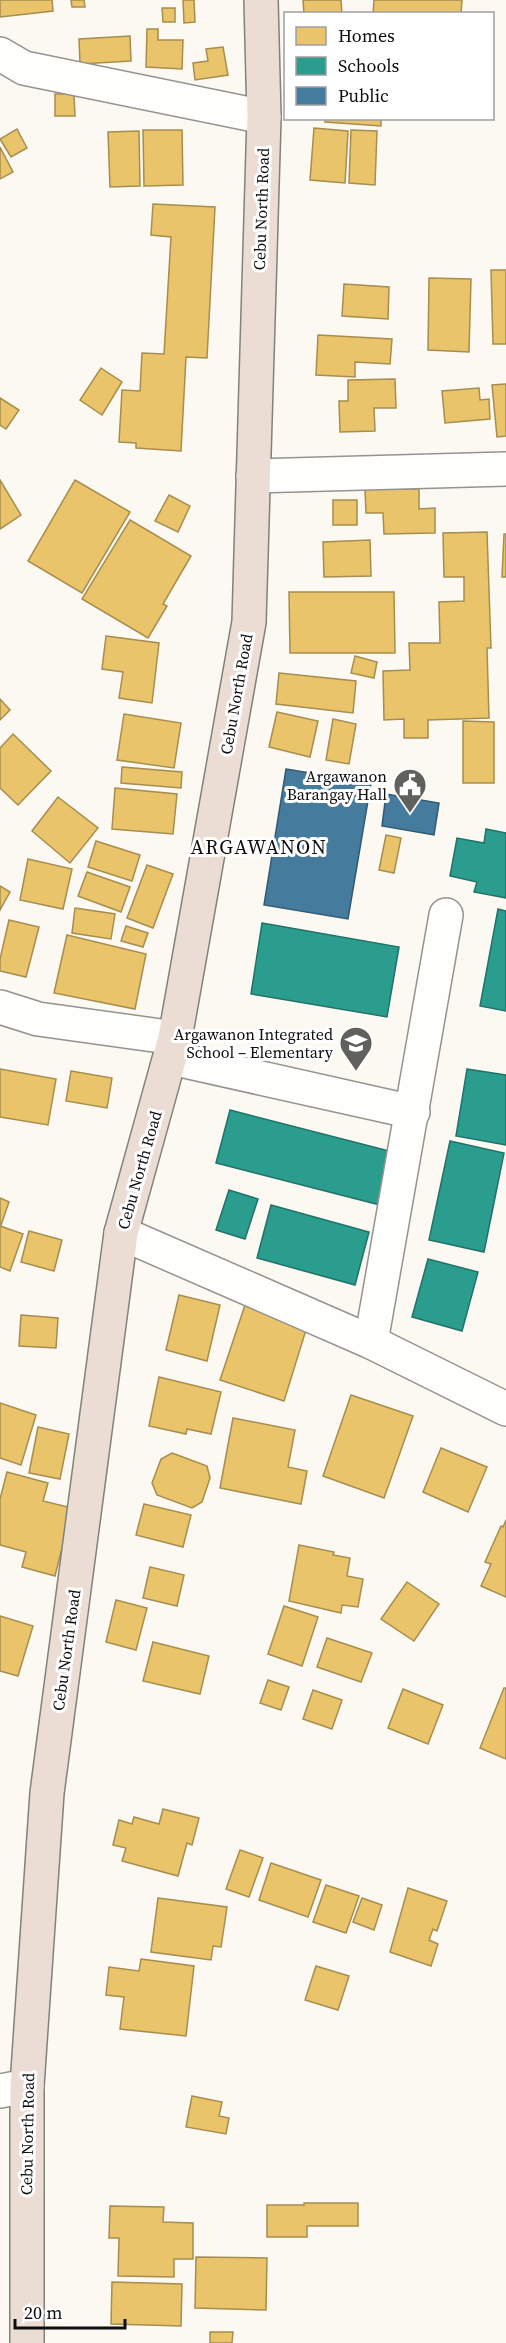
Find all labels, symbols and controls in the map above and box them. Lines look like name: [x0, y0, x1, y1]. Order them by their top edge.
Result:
legend: [284, 12, 494, 120]
text: Homes: [338, 23, 395, 48]
text: Schools: [338, 53, 400, 78]
text: Public: [338, 83, 389, 108]
street label: Cebu North Road: [248, 147, 274, 271]
street label: Cebu North Road: [215, 632, 257, 756]
place label: Argawanon Barangay Hall: [287, 765, 387, 805]
public building icon: Argawanon Barangay Hall: [392, 767, 428, 814]
district label: ARGAWANON: [191, 833, 327, 861]
place label: Argawanon Integrated School – Elementary: [174, 1023, 334, 1063]
school or university icon: Argawanon Integrated School – Elementary: [338, 1025, 374, 1072]
street label: Cebu North Road: [112, 1108, 166, 1232]
street label: Cebu North Road: [47, 1588, 85, 1712]
street label: Cebu North Road: [15, 2073, 39, 2195]
scale bar: [15, 2292, 124, 2330]
text: 20 m: [24, 2300, 62, 2325]

